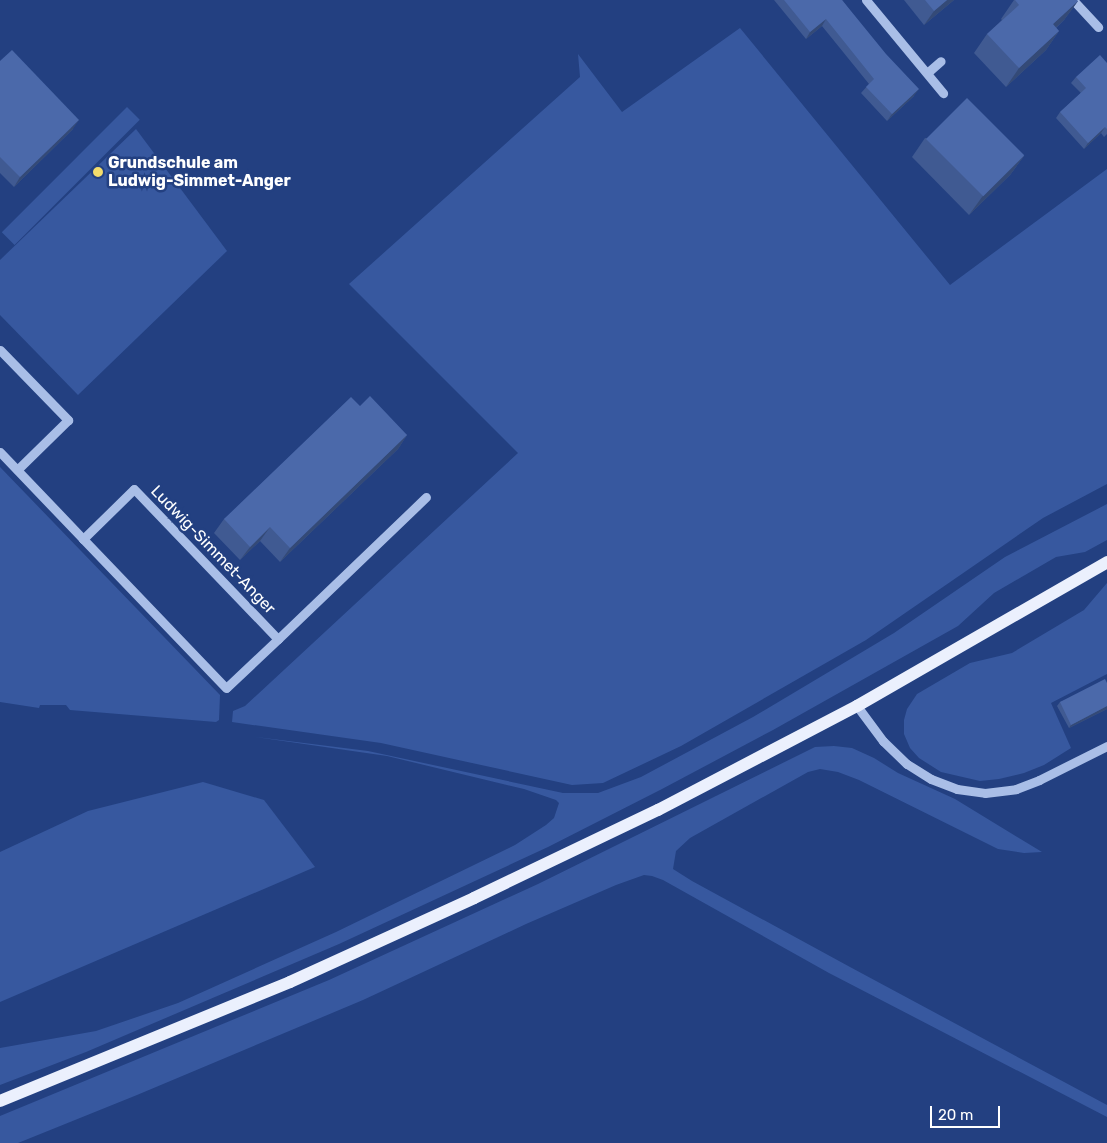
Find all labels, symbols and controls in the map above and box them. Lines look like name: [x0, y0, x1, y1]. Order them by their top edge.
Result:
place label: Grundschule am Ludwig-Simmet-Anger: [108, 153, 291, 191]
marker: Grundschule am Ludwig-Simmet-Anger: [92, 166, 104, 178]
street label: Ludwig-Simmet-Anger: [147, 482, 279, 618]
scale bar: [932, 1096, 1002, 1128]
text: 20 m: [938, 1106, 973, 1124]

